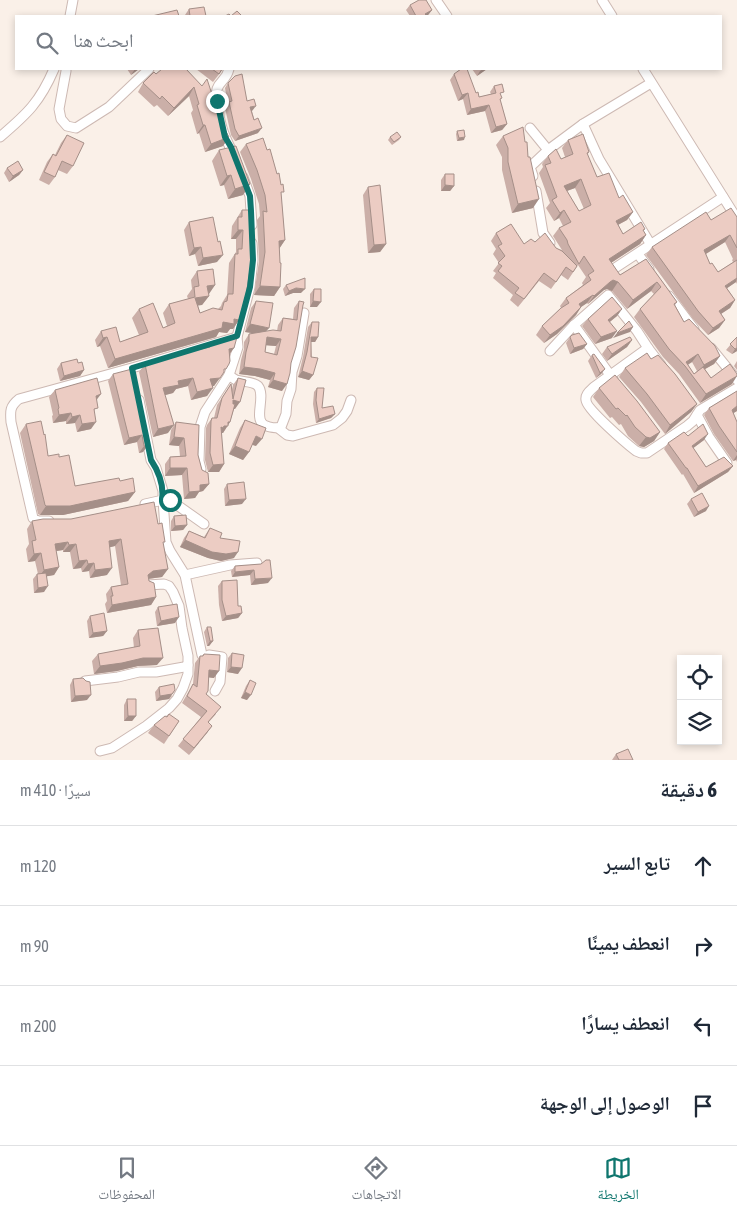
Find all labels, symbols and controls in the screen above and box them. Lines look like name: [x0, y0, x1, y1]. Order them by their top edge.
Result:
search box: [15, 15, 722, 70]
icon: search: [33, 29, 61, 57]
text: ابحث هنا: [73, 29, 134, 51]
route end: [206, 90, 229, 113]
route start: [159, 489, 182, 512]
map controls: [677, 655, 722, 745]
button: locate: [677, 655, 722, 700]
button: layers: [677, 700, 722, 745]
text: 6 دقيقة: [660, 777, 717, 801]
text: سيرًا · 410 m: [20, 781, 91, 799]
text: تابع السير: [604, 852, 670, 874]
icon: ahead: [689, 852, 717, 880]
text: 120 m: [20, 857, 56, 875]
text: انعطف يمينًا: [587, 932, 670, 954]
icon: right: [689, 932, 717, 960]
text: 90 m: [20, 937, 49, 955]
text: انعطف يسارًا: [581, 1012, 670, 1034]
icon: left: [689, 1012, 717, 1040]
text: 200 m: [20, 1017, 56, 1035]
text: الوصول إلى الوجهة: [540, 1092, 670, 1114]
icon: arrive: [689, 1092, 717, 1120]
tab: المحفوظات: [98, 1154, 155, 1208]
tab: الاتجاهات: [352, 1154, 401, 1208]
tab: الخريطة: [598, 1154, 639, 1208]

